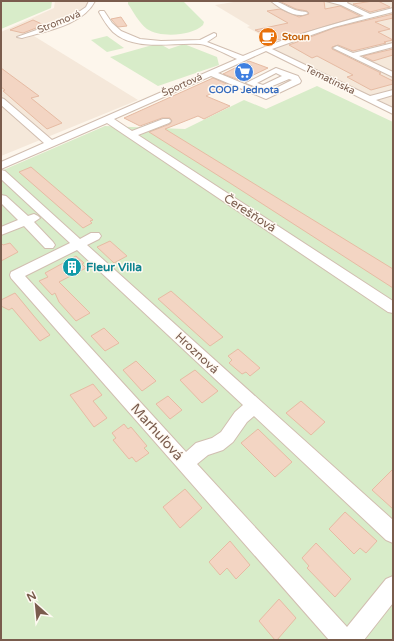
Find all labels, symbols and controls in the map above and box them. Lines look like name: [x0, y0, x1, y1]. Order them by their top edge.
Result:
street label: Stromová: [36, 8, 82, 36]
cafe icon: Stoun: [257, 26, 279, 48]
place label: Stoun: [282, 31, 310, 43]
supermarket icon: COOP Jednota: [233, 61, 255, 83]
street label: Tematínska: [303, 63, 357, 97]
street label: Športová: [160, 71, 204, 99]
place label: COOP Jednota: [209, 84, 280, 96]
street label: Čerešňová: [221, 191, 279, 235]
building icon: Fleur Villa: [61, 256, 83, 278]
place label: Fleur Villa: [86, 260, 142, 274]
street label: Hroznová: [172, 329, 222, 377]
street label: Marhuľová: [127, 400, 187, 464]
north arrow: [16, 585, 56, 625]
text: N: [25, 589, 39, 604]

